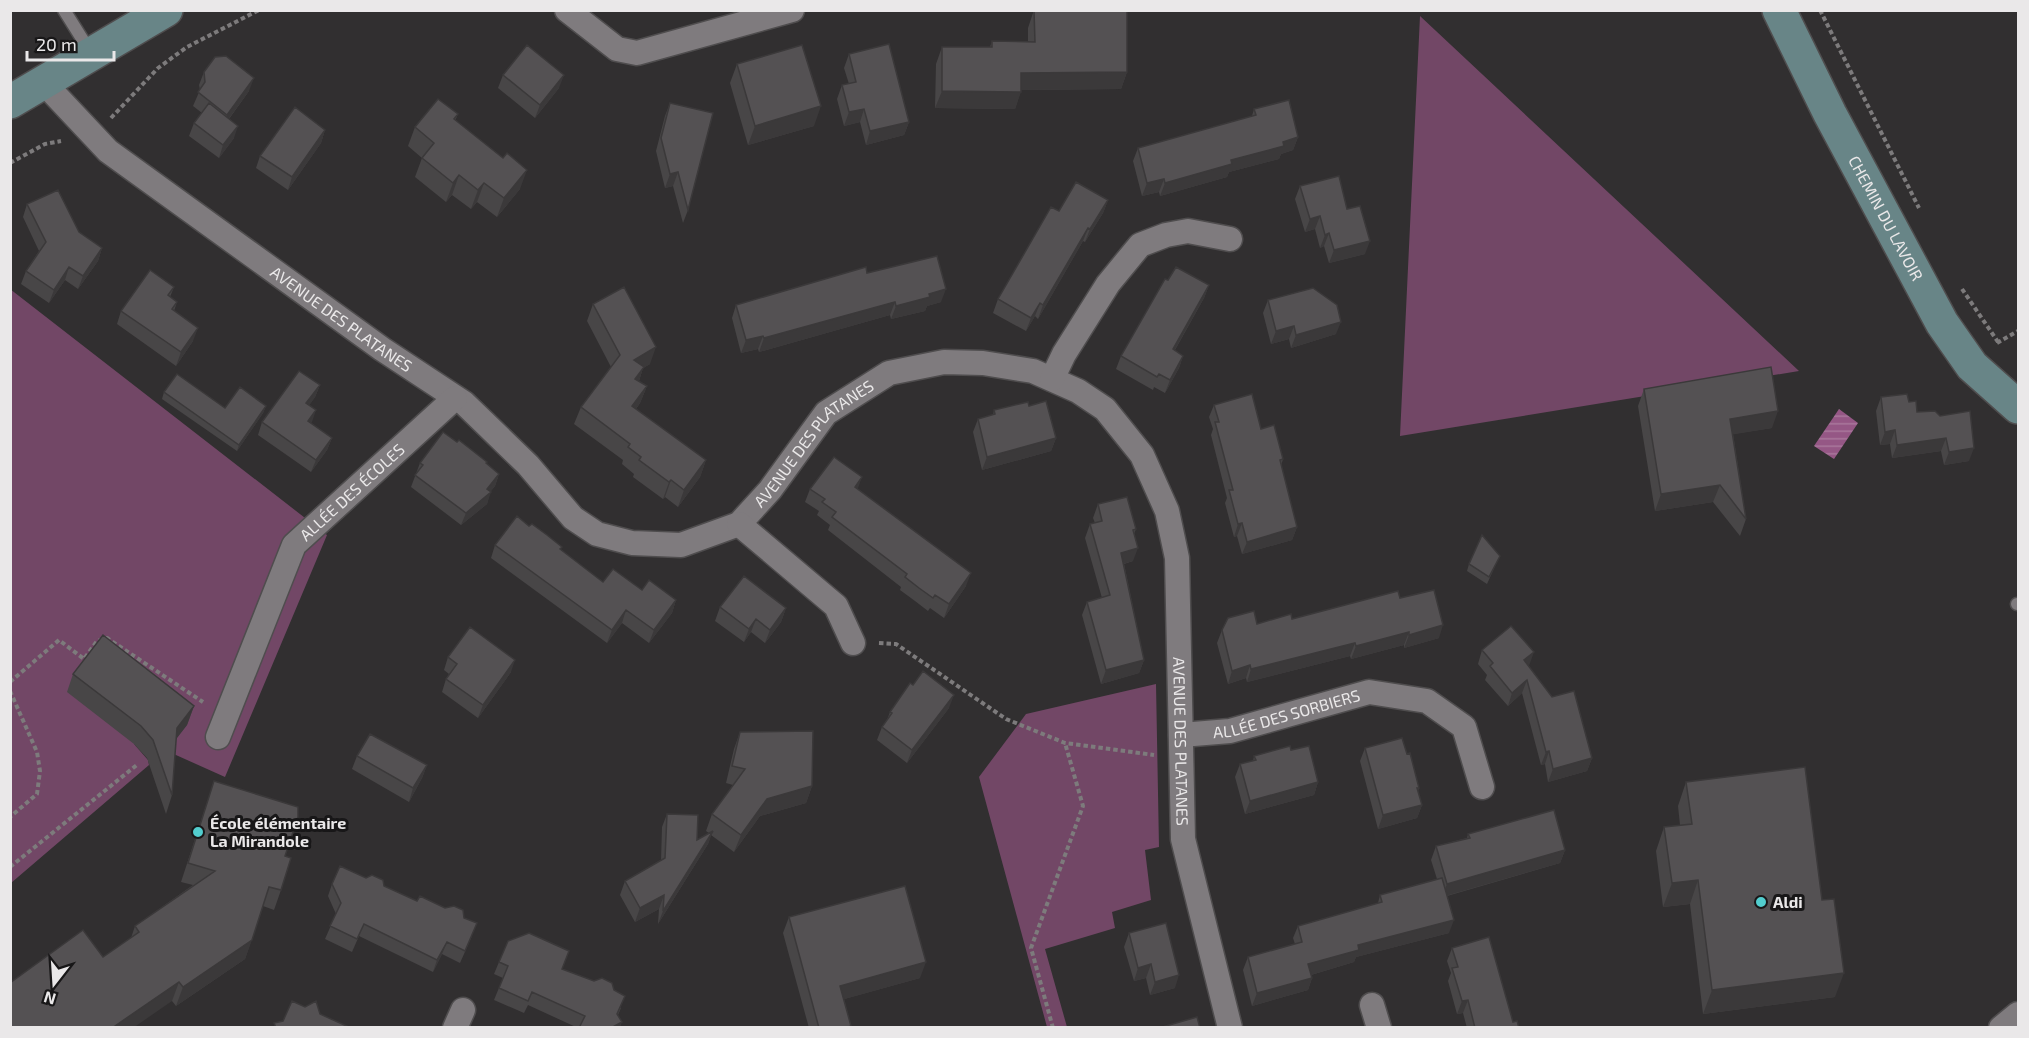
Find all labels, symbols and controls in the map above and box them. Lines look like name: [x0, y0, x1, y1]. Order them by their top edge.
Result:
scale bar: [27, 24, 114, 62]
text: 20 m: [36, 33, 77, 55]
street label: CHEMIN DU LAVOIR: [1845, 152, 1927, 284]
street label: AVENUE DES PLATANES: [267, 262, 416, 375]
street label: AVENUE DES PLATANES: [749, 375, 877, 510]
street label: ALLÉE DES ÉCOLES: [295, 439, 408, 544]
street label: AVENUE DES PLATANES: [1170, 657, 1193, 826]
street label: ALLÉE DES SORBIERS: [1212, 685, 1362, 741]
place label: École élémentaire La Mirandole: [210, 813, 346, 850]
marker: École élémentaire La Mirandole: [191, 825, 205, 839]
place label: Aldi: [1773, 892, 1803, 911]
marker: Aldi: [1754, 895, 1768, 909]
north arrow: [24, 954, 84, 1014]
text: N: [41, 988, 58, 1010]

